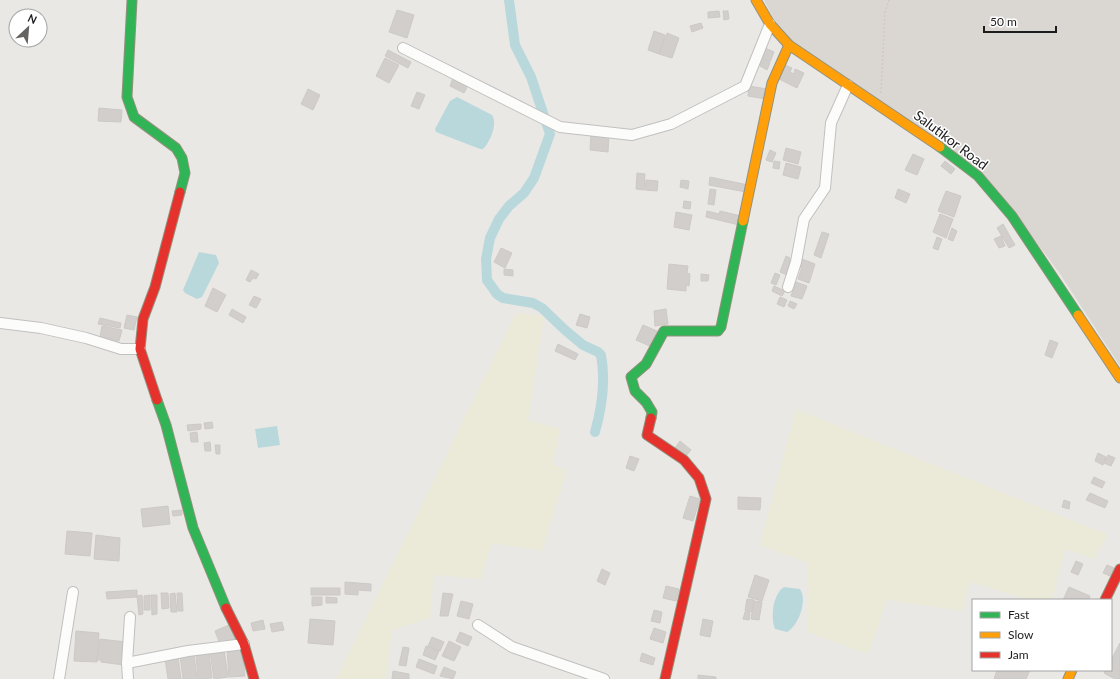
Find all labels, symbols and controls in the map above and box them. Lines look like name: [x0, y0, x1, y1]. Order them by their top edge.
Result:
north arrow: [8, 8, 48, 48]
scale bar: [984, 8, 1056, 34]
text: N: [26, 11, 39, 26]
text: 50 m: [990, 14, 1017, 29]
street label: Salutikor Road: [911, 106, 992, 173]
legend: [972, 599, 1112, 671]
text: Fast: [1008, 607, 1030, 622]
text: Slow: [1008, 627, 1034, 642]
text: Jam: [1008, 647, 1029, 662]

